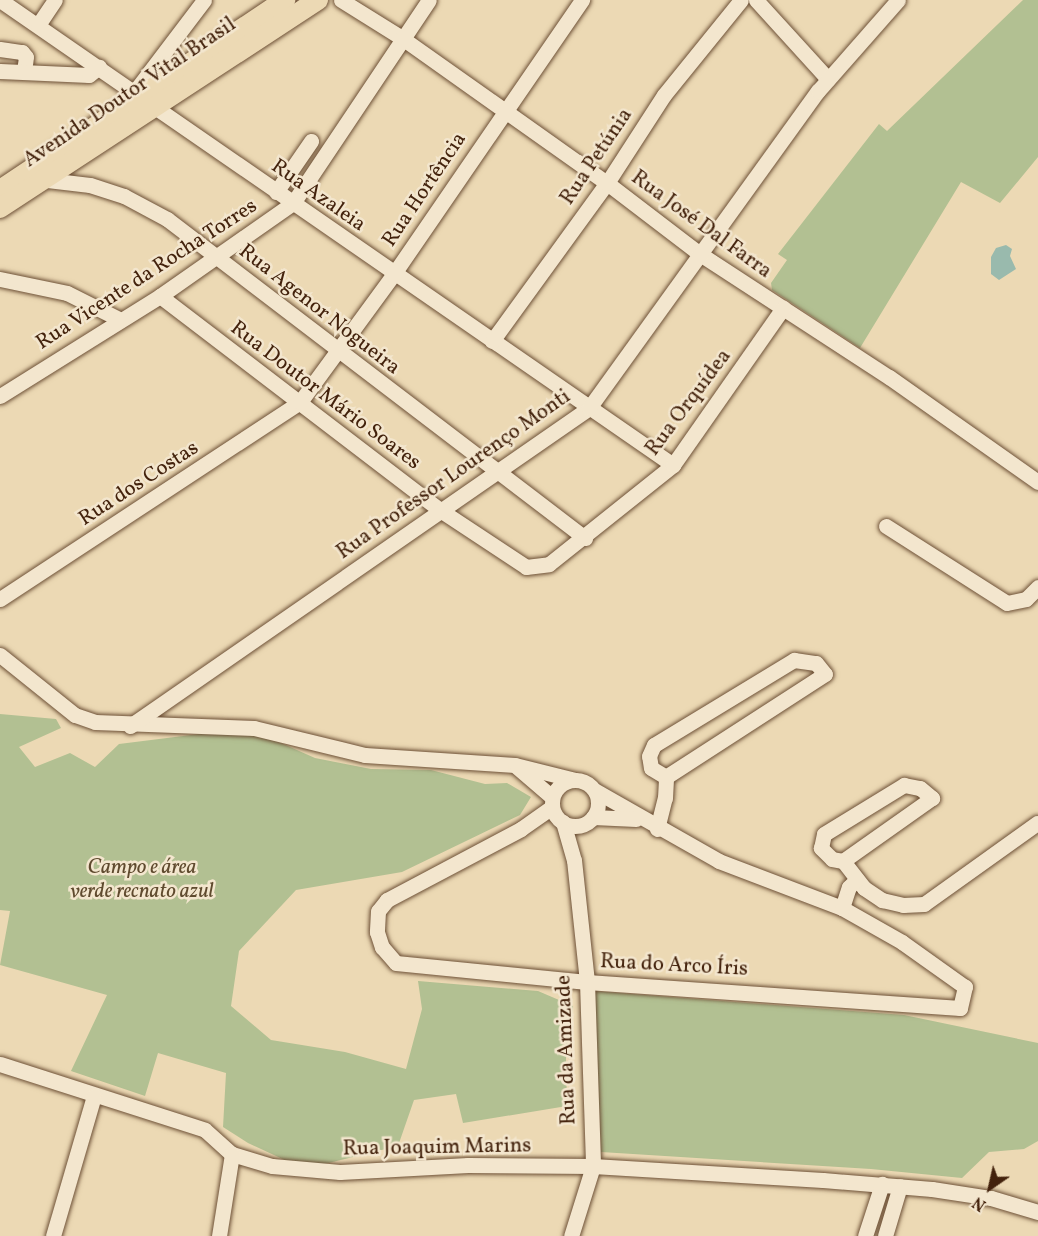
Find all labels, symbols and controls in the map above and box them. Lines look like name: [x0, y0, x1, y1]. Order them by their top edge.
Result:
street label: Avenida Doutor Vital Brasil: [19, 12, 241, 174]
street label: Rua Petúnia: [555, 104, 639, 210]
street label: Rua Hortência: [378, 128, 472, 252]
street label: Rua Azaleia: [266, 154, 370, 238]
street label: Rua José Dal Farra: [626, 166, 776, 284]
street label: Rua Vicente da Rocha Torres: [31, 194, 263, 356]
street label: Rua Agenor Nogueira: [233, 239, 405, 381]
street label: Rua Doutor Mário Soares: [225, 316, 425, 476]
street label: Rua Orquídea: [641, 345, 737, 461]
street label: Rua Professor Lourenço Monti: [332, 384, 576, 566]
street label: Rua dos Costas: [74, 436, 204, 532]
park label: Campo e área verde recnato azul: [70, 855, 214, 905]
street label: Rua do Arco Íris: [599, 950, 749, 982]
street label: Rua da Amizade: [552, 975, 582, 1125]
street label: Rua Joaquim Marins: [343, 1134, 531, 1162]
north arrow: [960, 1158, 1020, 1218]
text: N: [969, 1191, 991, 1215]

